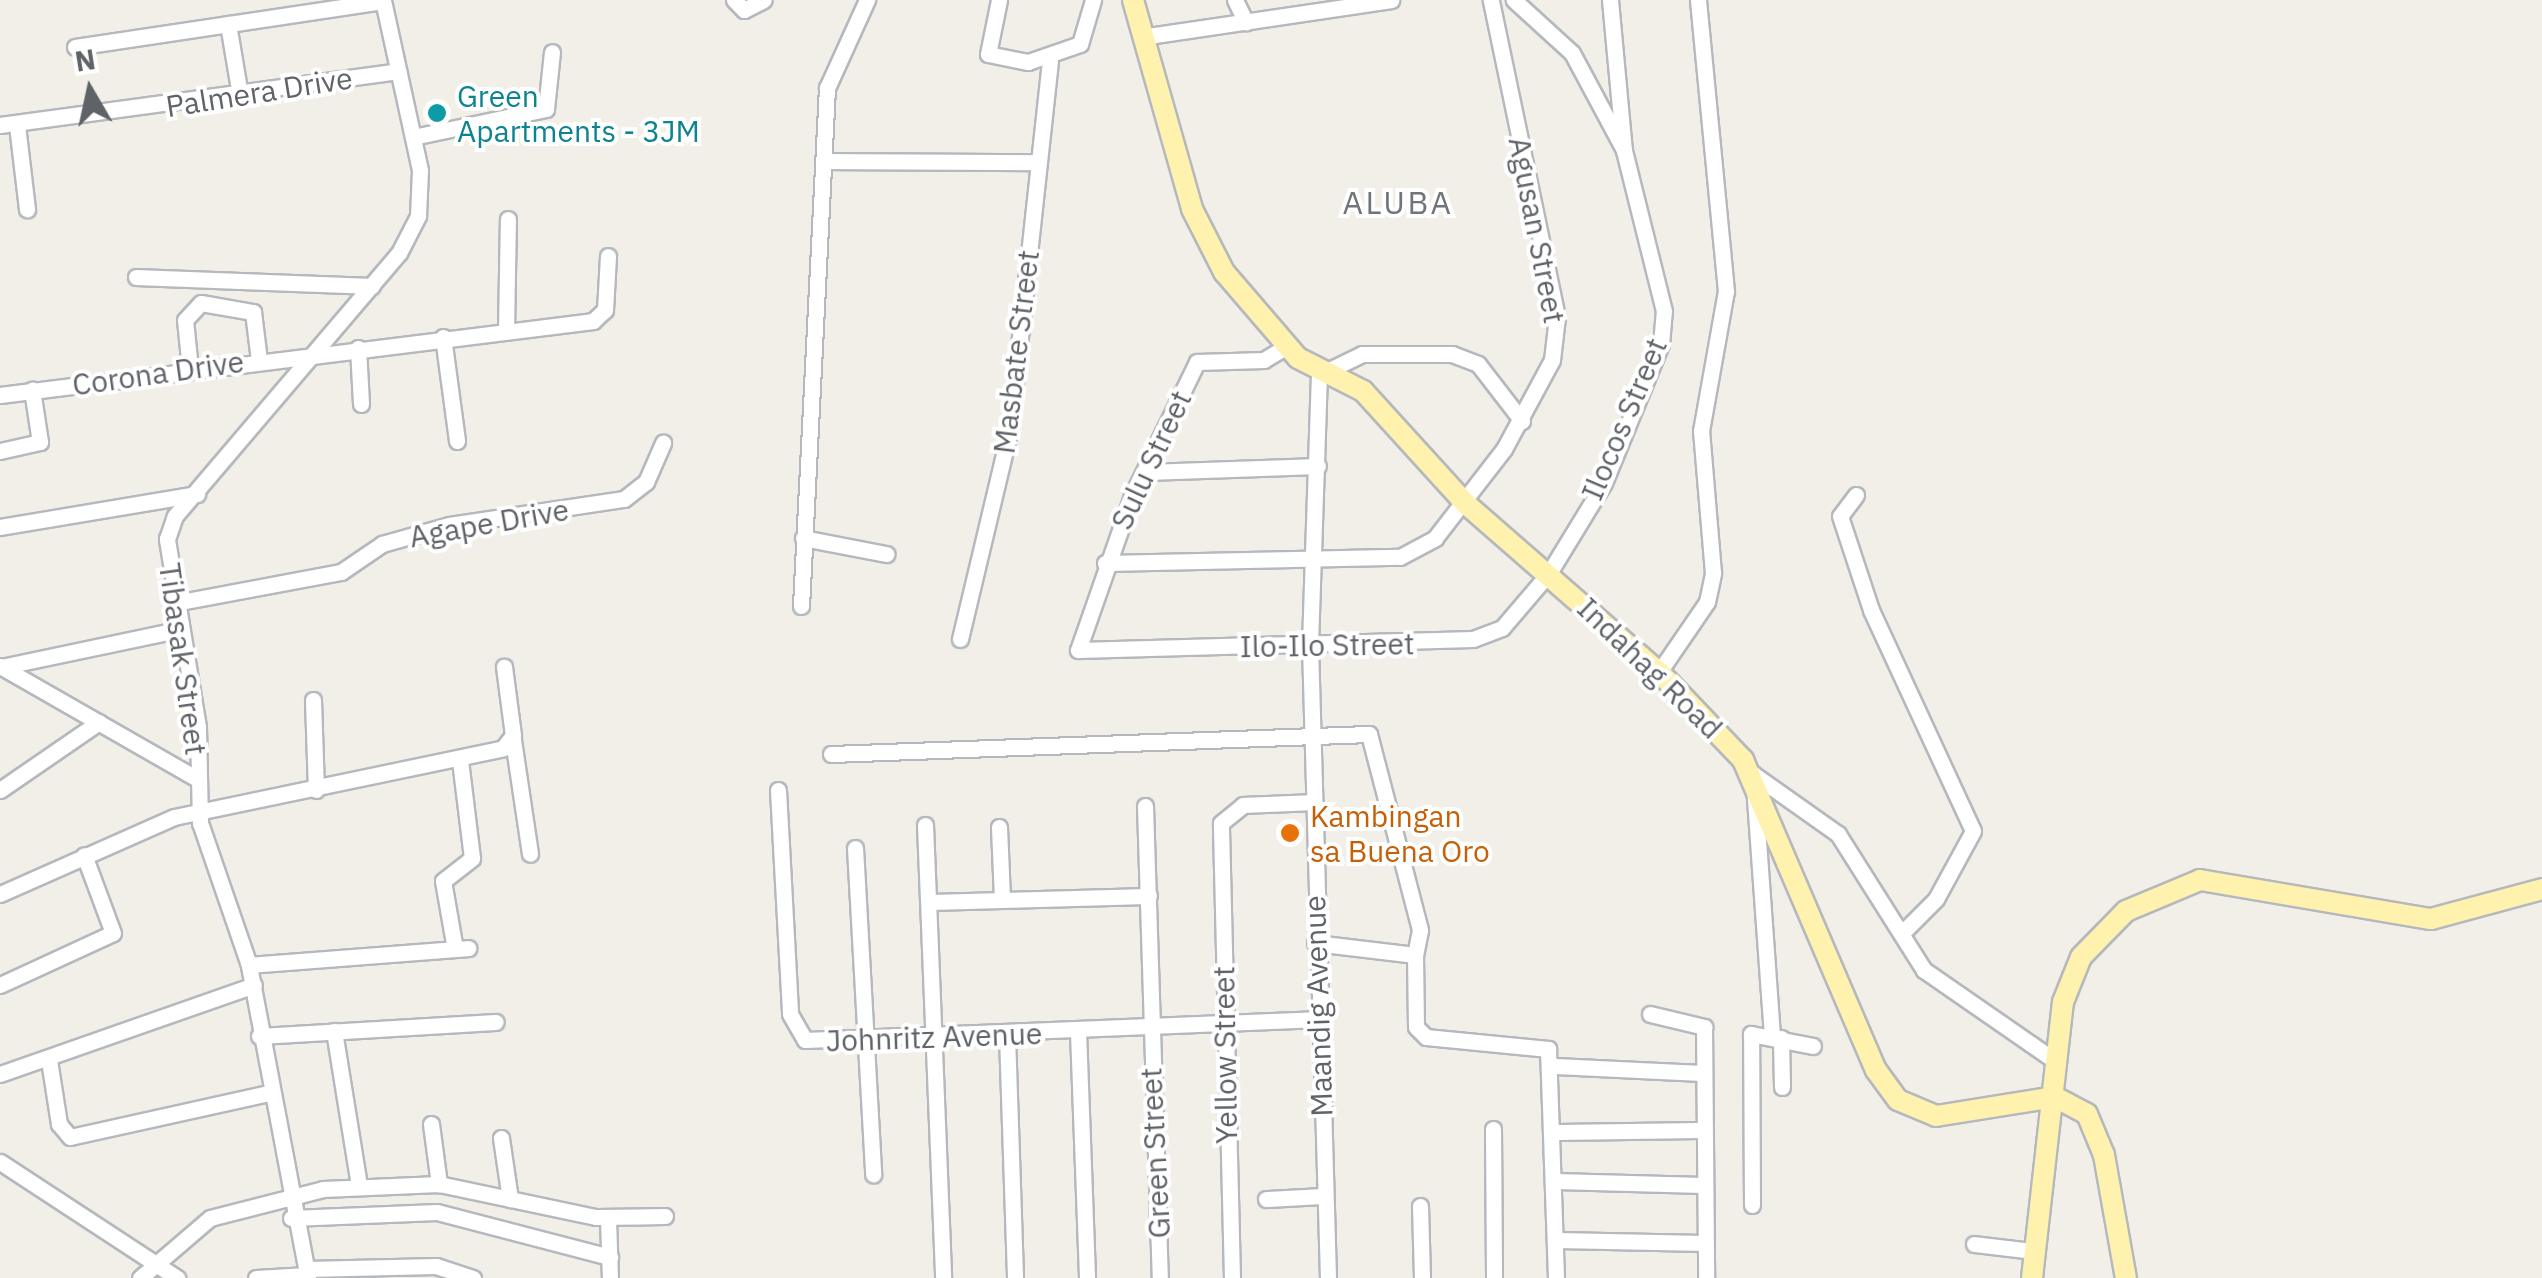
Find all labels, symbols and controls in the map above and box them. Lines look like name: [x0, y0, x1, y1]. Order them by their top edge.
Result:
north arrow: [40, 40, 140, 140]
text: N: [72, 40, 98, 80]
street label: Palmera Drive: [163, 59, 355, 125]
place label: Green Apartments - 3JM: [457, 78, 700, 148]
marker: Green Apartments - 3JM: [426, 102, 448, 124]
street label: Agusan Street: [1501, 134, 1573, 326]
district label: ALUBA: [1343, 183, 1453, 221]
street label: Masbate Street: [986, 248, 1046, 456]
street label: Ilocos Street: [1574, 333, 1674, 505]
street label: Corona Drive: [70, 343, 246, 403]
street label: Sulu Street: [1103, 385, 1199, 535]
street label: Agape Drive: [406, 491, 572, 555]
street label: Tibasak Street: [152, 560, 214, 758]
street label: Indahag Road: [1570, 590, 1730, 746]
street label: Ilo-Ilo Street: [1239, 625, 1415, 665]
place label: Kambingan sa Buena Oro: [1310, 798, 1490, 868]
marker: Kambingan sa Buena Oro: [1279, 822, 1301, 844]
street label: Maandig Avenue: [1296, 895, 1340, 1117]
street label: Yellow Street: [1205, 966, 1245, 1144]
street label: Johnritz Avenue: [825, 1015, 1043, 1059]
street label: Green Street: [1133, 1067, 1177, 1239]

